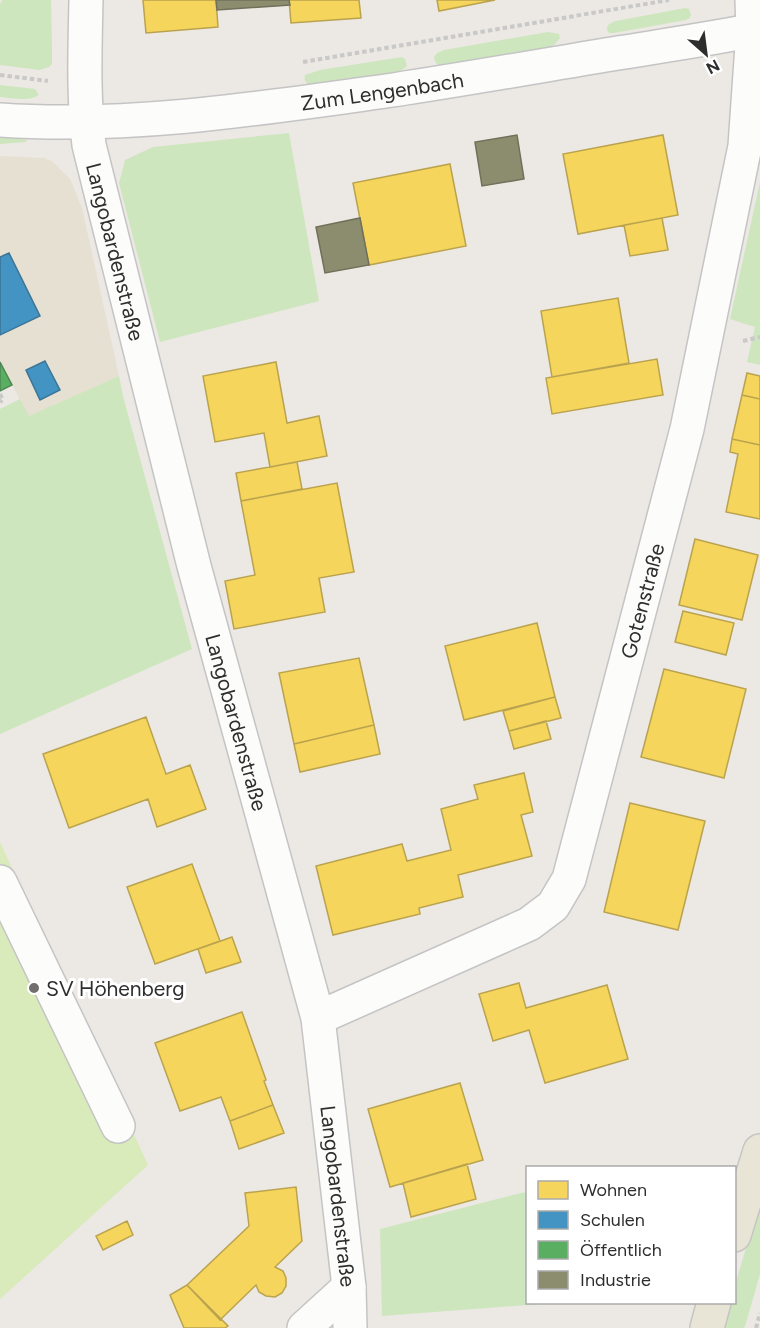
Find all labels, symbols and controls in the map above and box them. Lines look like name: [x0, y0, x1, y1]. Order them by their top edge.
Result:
north arrow: [676, 24, 736, 84]
text: N: [703, 56, 723, 78]
street label: Zum Lengenbach: [299, 67, 465, 115]
street label: Langobardenstraße: [81, 160, 150, 343]
street label: Gotenstraße: [615, 540, 669, 661]
street label: Langobardenstraße: [201, 631, 273, 813]
place label: SV Höhenberg: [46, 976, 185, 1001]
marker: SV Höhenberg: [27, 981, 41, 995]
street label: Langobardenstraße: [316, 1104, 361, 1288]
legend: [526, 1166, 736, 1304]
text: Wohnen: [580, 1179, 647, 1201]
text: Schulen: [580, 1209, 645, 1231]
text: Öffentlich: [580, 1239, 662, 1261]
text: Industrie: [580, 1269, 651, 1291]

